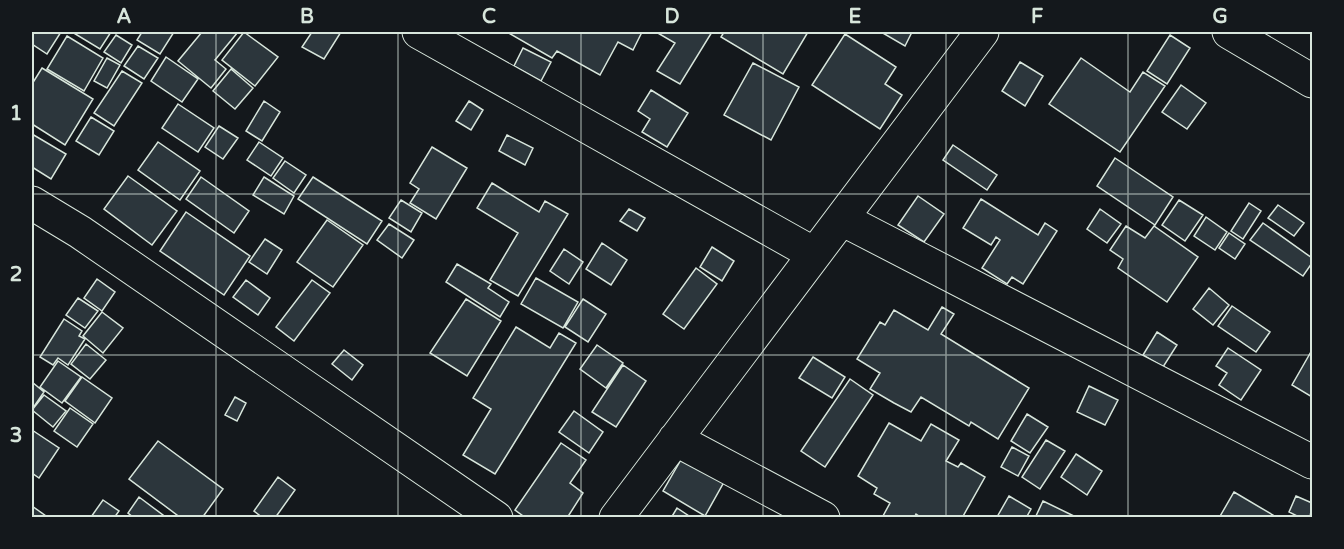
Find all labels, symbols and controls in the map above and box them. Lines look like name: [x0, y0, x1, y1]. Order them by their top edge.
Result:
text: A: [117, 5, 132, 29]
text: B: [300, 5, 314, 29]
text: C: [482, 5, 496, 29]
text: D: [664, 5, 680, 29]
text: E: [849, 5, 862, 29]
text: F: [1031, 5, 1043, 29]
text: G: [1212, 5, 1228, 29]
text: 1: [10, 102, 22, 126]
text: 2: [10, 263, 22, 287]
text: 3: [10, 424, 22, 448]

